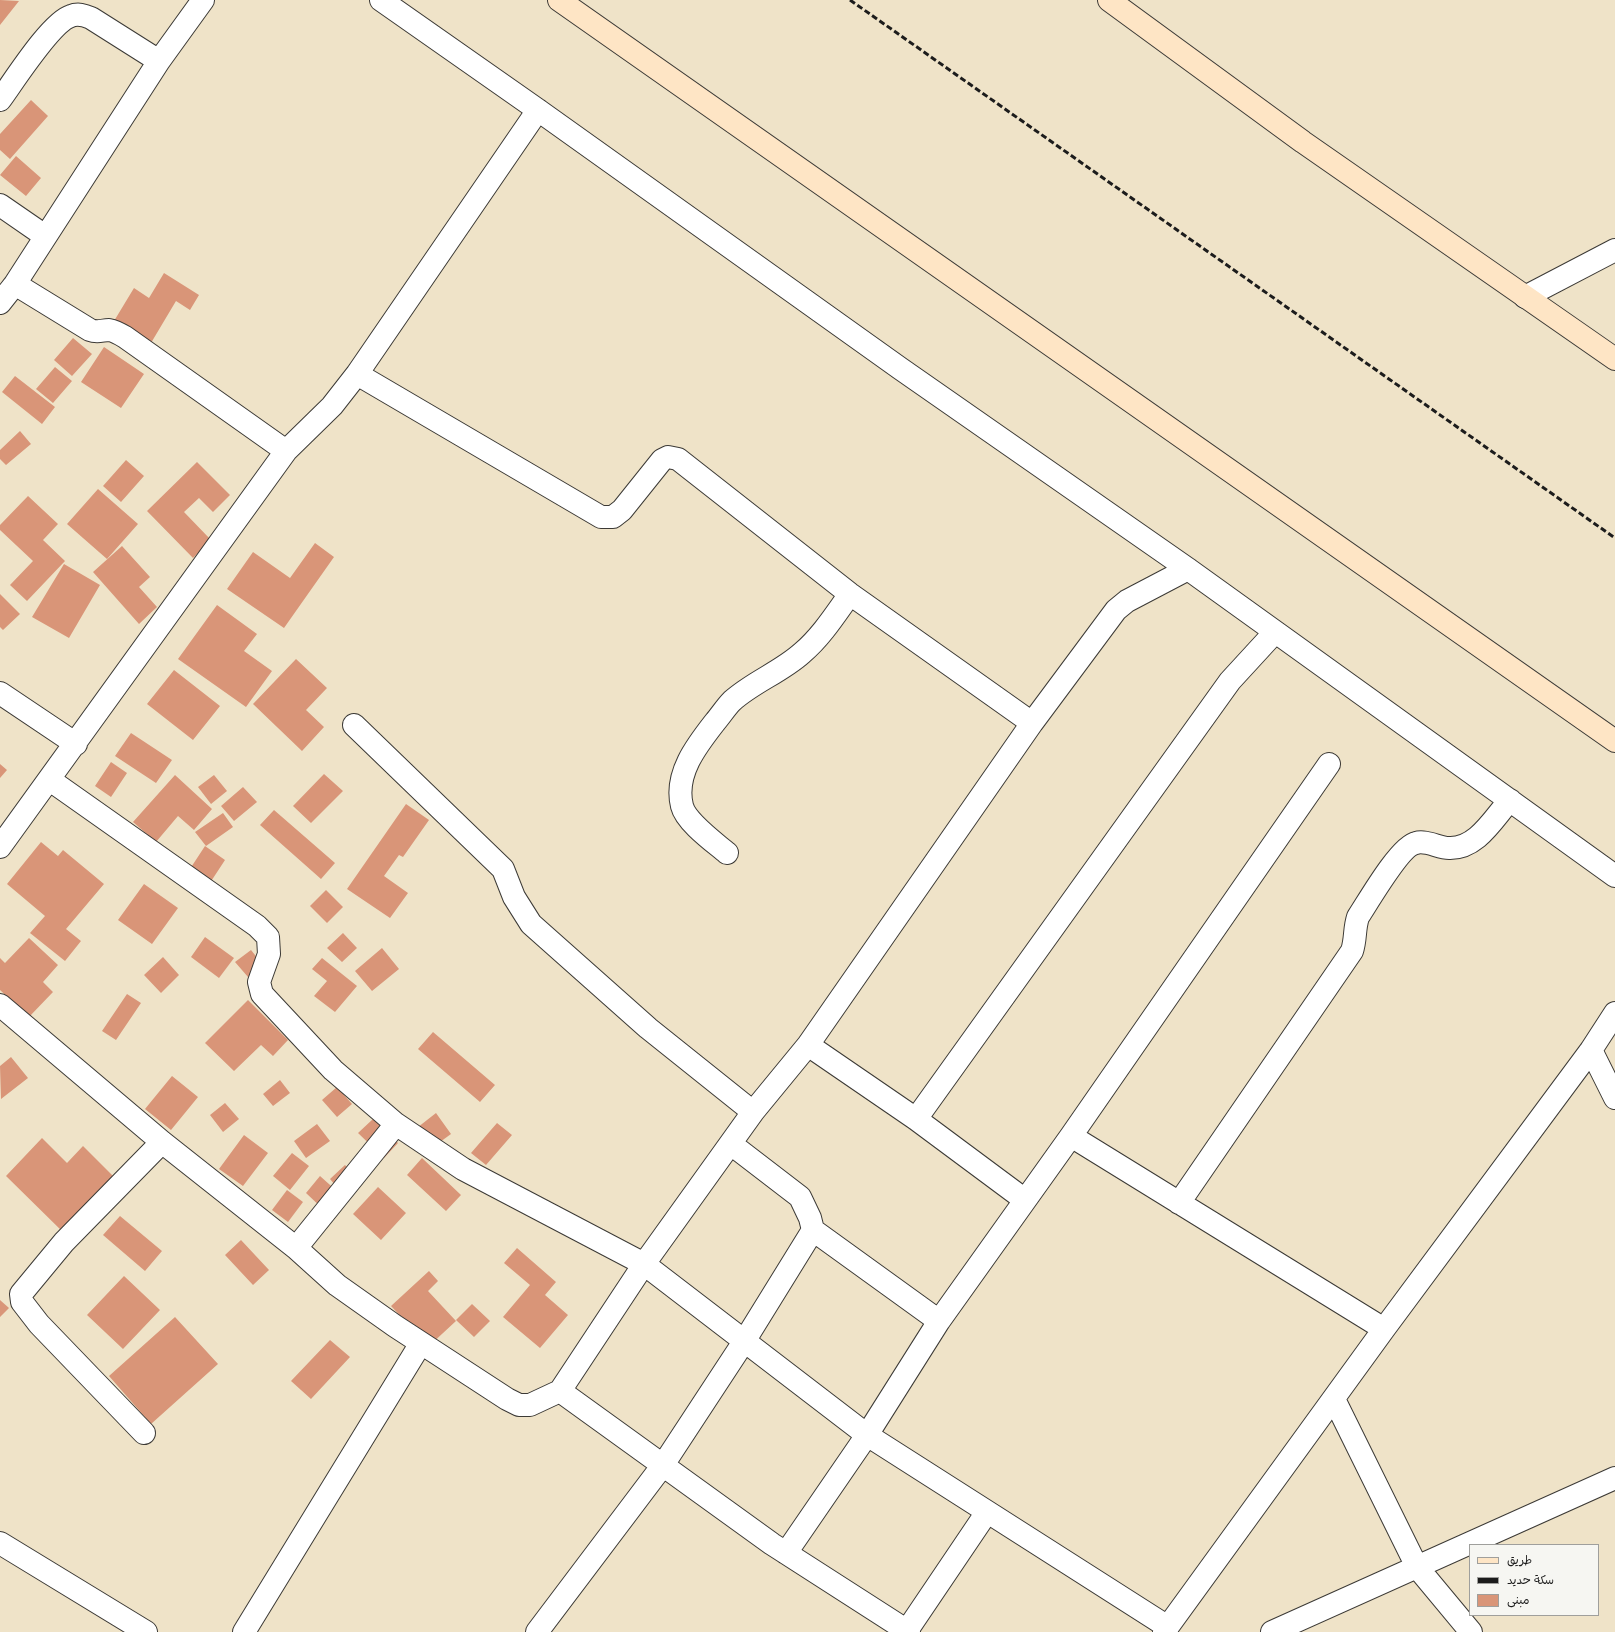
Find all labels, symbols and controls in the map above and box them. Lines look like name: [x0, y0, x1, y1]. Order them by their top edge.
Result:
legend: [1469, 1544, 1599, 1616]
text: طريق: [1507, 1549, 1532, 1571]
text: سكة حديد: [1507, 1569, 1554, 1591]
text: مبنى: [1507, 1589, 1530, 1611]

